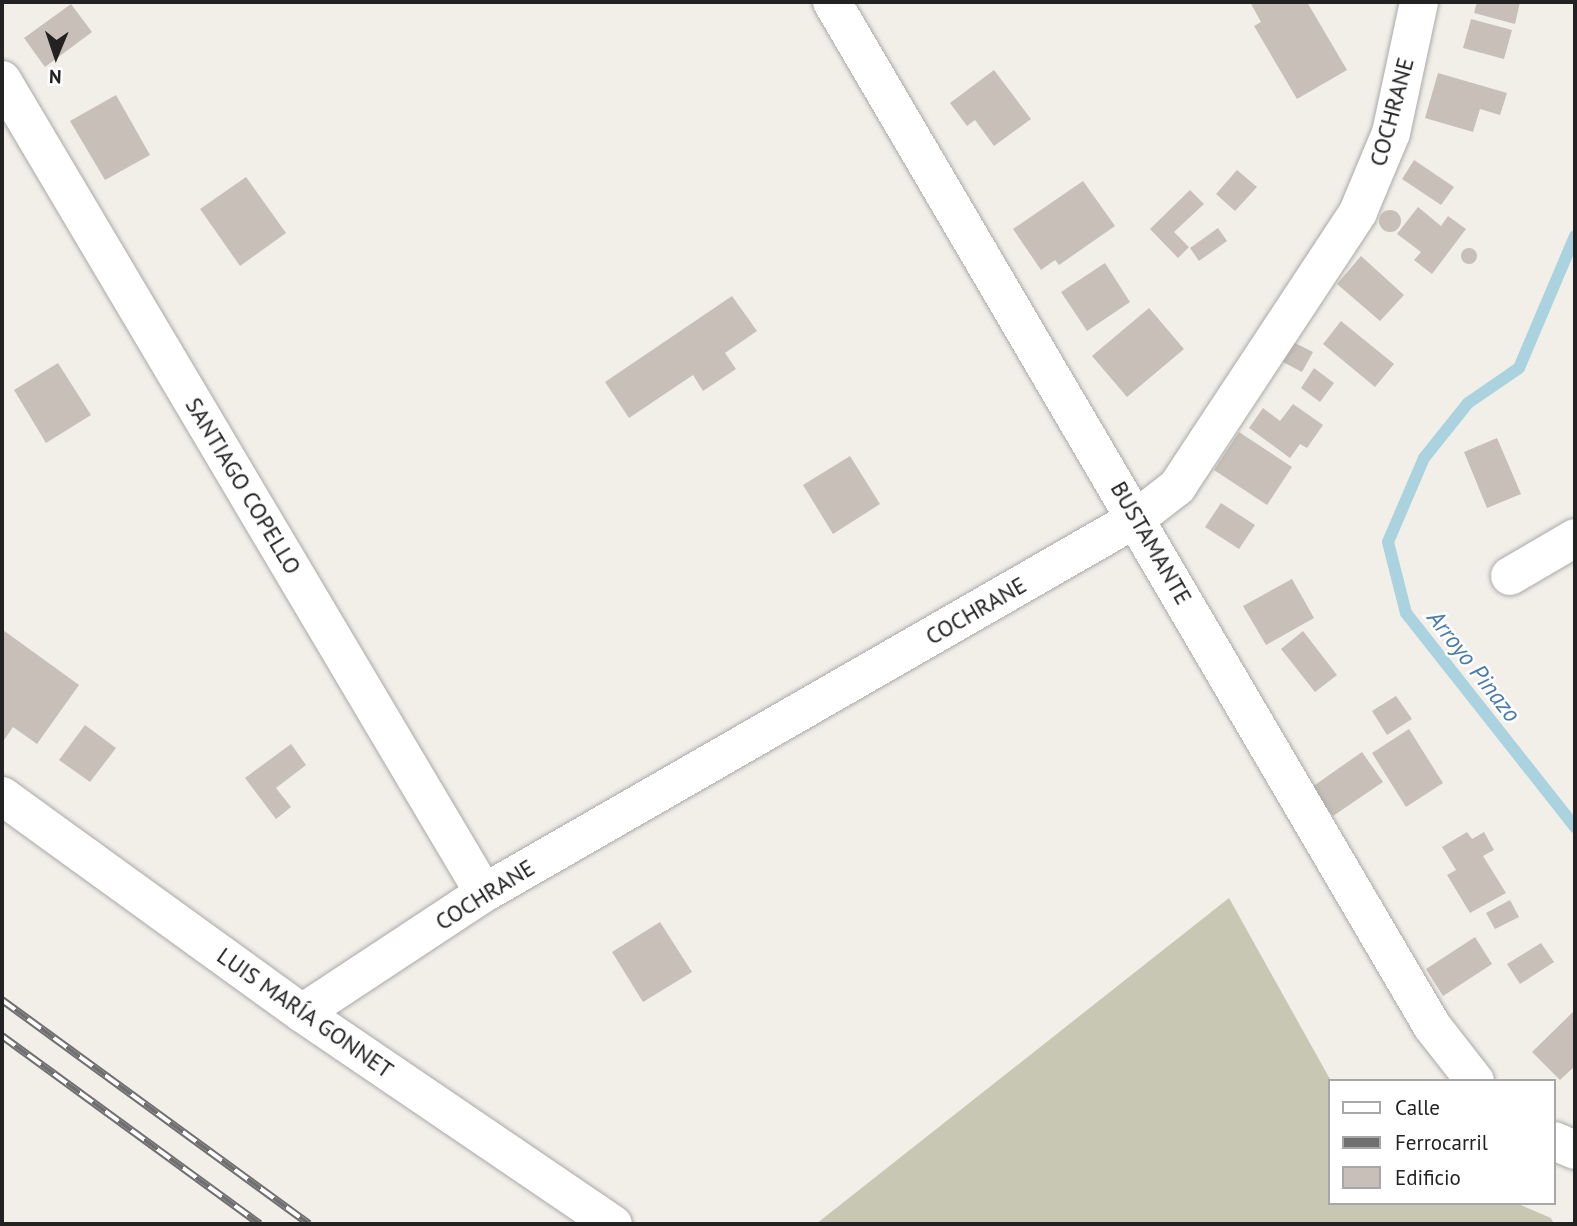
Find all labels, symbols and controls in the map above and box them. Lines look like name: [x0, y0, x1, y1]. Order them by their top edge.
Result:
north arrow: [21, 21, 91, 91]
street label: COCHRANE: [1364, 55, 1420, 169]
text: N: [49, 65, 62, 89]
street label: SANTIAGO COPELLO: [179, 393, 307, 579]
street label: BUSTAMANTE: [1105, 477, 1197, 609]
street label: COCHRANE: [921, 571, 1031, 651]
water label: Arroyo Pinazo: [1421, 604, 1527, 728]
street label: COCHRANE: [431, 854, 539, 936]
street label: LUIS MARÍA GONNET: [211, 942, 399, 1084]
legend: [1328, 1079, 1556, 1205]
text: Calle: [1395, 1094, 1440, 1121]
text: Ferrocarril: [1395, 1129, 1488, 1156]
text: Edificio: [1395, 1164, 1461, 1191]

